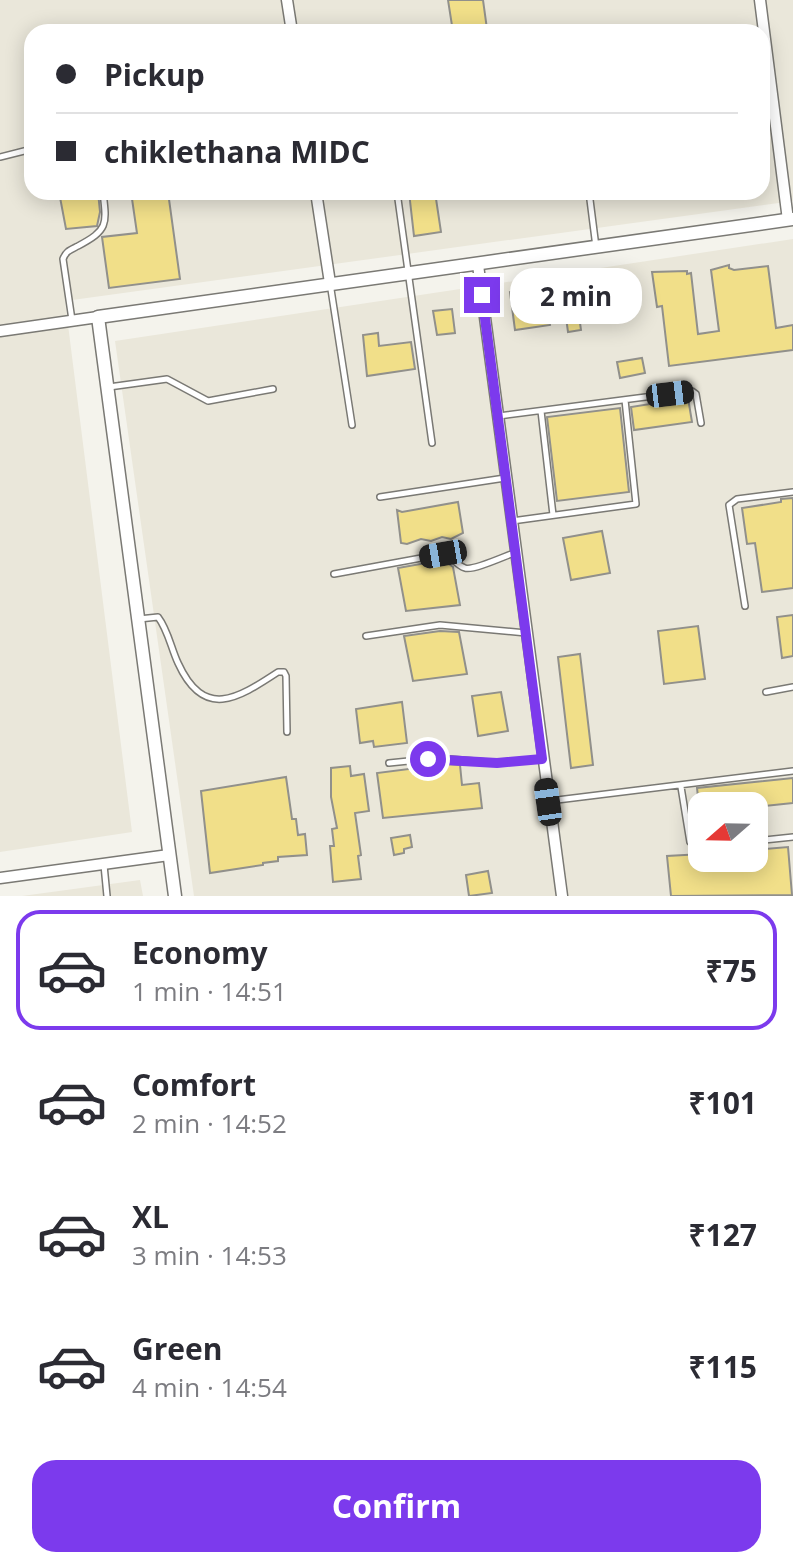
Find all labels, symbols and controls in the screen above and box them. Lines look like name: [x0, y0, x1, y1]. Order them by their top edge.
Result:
text: Pickup: [104, 54, 205, 95]
text: chiklethana MIDC: [104, 131, 370, 172]
callout: 2 min: [510, 267, 642, 323]
route end: [464, 277, 500, 313]
text: 2 min: [540, 278, 612, 314]
car: [645, 379, 695, 409]
car: [417, 538, 469, 570]
route start: [410, 741, 446, 777]
car: [533, 777, 563, 827]
north arrow: [688, 792, 768, 872]
map controls: [688, 792, 768, 872]
text: Economy: [132, 932, 268, 973]
icon: car: [36, 934, 108, 1006]
text: ₹75: [706, 950, 757, 991]
text: 1 min · 14:51: [132, 973, 287, 1009]
text: Comfort: [132, 1064, 256, 1105]
icon: car: [36, 1066, 108, 1138]
text: ₹101: [688, 1082, 757, 1123]
text: 2 min · 14:52: [132, 1105, 287, 1141]
text: XL: [132, 1196, 169, 1237]
icon: car: [36, 1198, 108, 1270]
text: ₹127: [688, 1214, 757, 1255]
text: 3 min · 14:53: [132, 1237, 287, 1273]
text: Green: [132, 1328, 223, 1369]
icon: car: [36, 1330, 108, 1402]
text: ₹115: [688, 1346, 757, 1387]
text: 4 min · 14:54: [132, 1369, 287, 1405]
button: Confirm: [32, 1460, 761, 1552]

